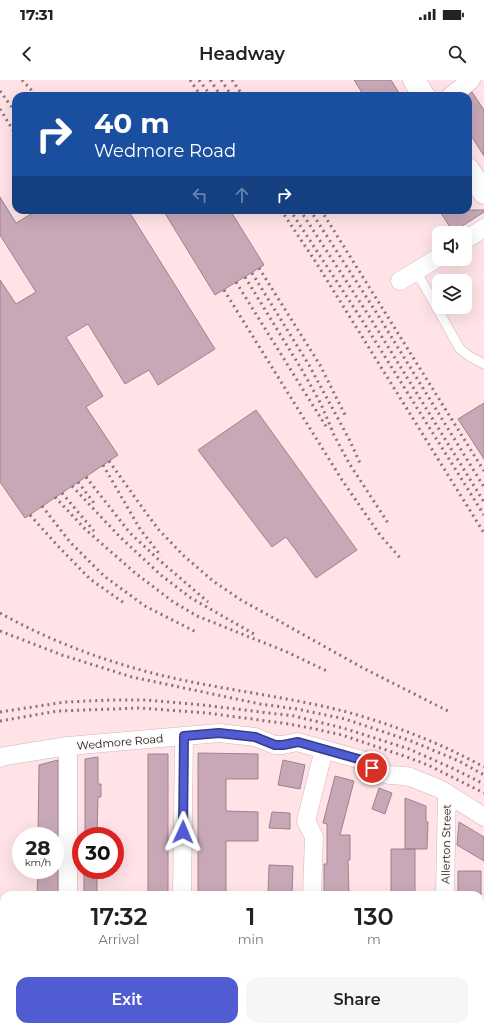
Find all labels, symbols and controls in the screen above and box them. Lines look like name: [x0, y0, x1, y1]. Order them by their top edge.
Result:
text: 17:31: [20, 5, 54, 24]
icon: back: [16, 43, 38, 65]
text: Headway: [199, 43, 285, 65]
icon: search: [446, 43, 468, 65]
text: 40 m: [94, 106, 170, 140]
icon: right: [28, 108, 80, 160]
text: Wedmore Road: [94, 140, 236, 162]
icon: left: [189, 184, 211, 206]
icon: ahead: [231, 184, 253, 206]
icon: right: [273, 184, 295, 206]
map controls: [432, 226, 472, 314]
button: sound: [432, 226, 472, 266]
button: layers: [432, 274, 472, 314]
street label: Wedmore Road: [76, 731, 164, 753]
pin: [355, 751, 389, 785]
icon: arrive: [361, 757, 383, 779]
street label: Allerton Street: [438, 803, 454, 884]
position arrow: [162, 811, 204, 853]
speed limit sign: 30: [72, 827, 124, 879]
text: 28: [26, 836, 51, 860]
text: km/h: [25, 856, 51, 869]
text: 17:32: [90, 902, 147, 931]
text: 1: [246, 902, 255, 931]
text: 130: [354, 902, 394, 931]
text: Arrival: [98, 931, 139, 947]
text: min: [238, 931, 264, 947]
text: m: [367, 931, 381, 947]
button: Exit: [16, 977, 238, 1023]
button: Share: [246, 977, 468, 1023]

